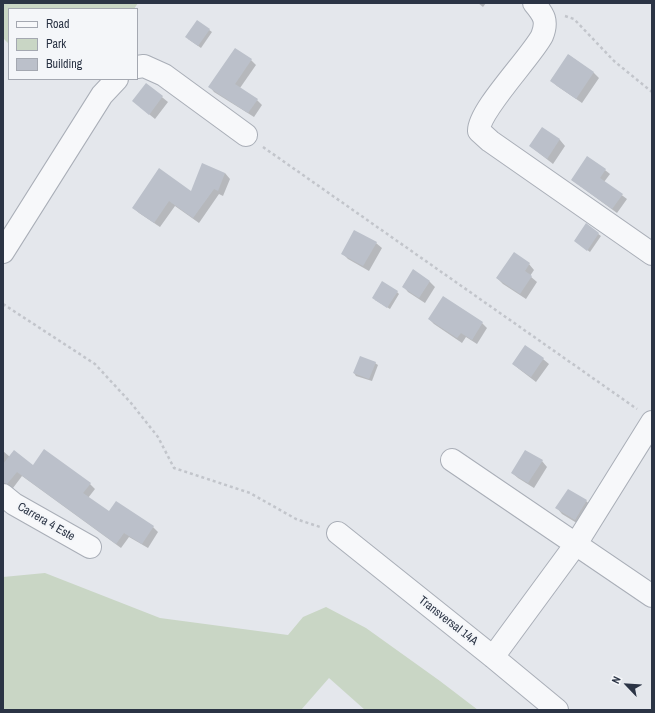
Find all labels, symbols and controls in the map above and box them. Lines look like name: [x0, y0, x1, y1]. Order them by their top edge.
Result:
legend: [8, 8, 138, 80]
text: Road: [46, 16, 70, 32]
text: Park: [46, 36, 66, 52]
text: Building: [46, 56, 82, 72]
street label: Carrera 4 Este: [15, 500, 77, 544]
street label: Transversal 14A: [415, 593, 481, 649]
north arrow: [607, 665, 647, 705]
text: N: [608, 674, 624, 686]

